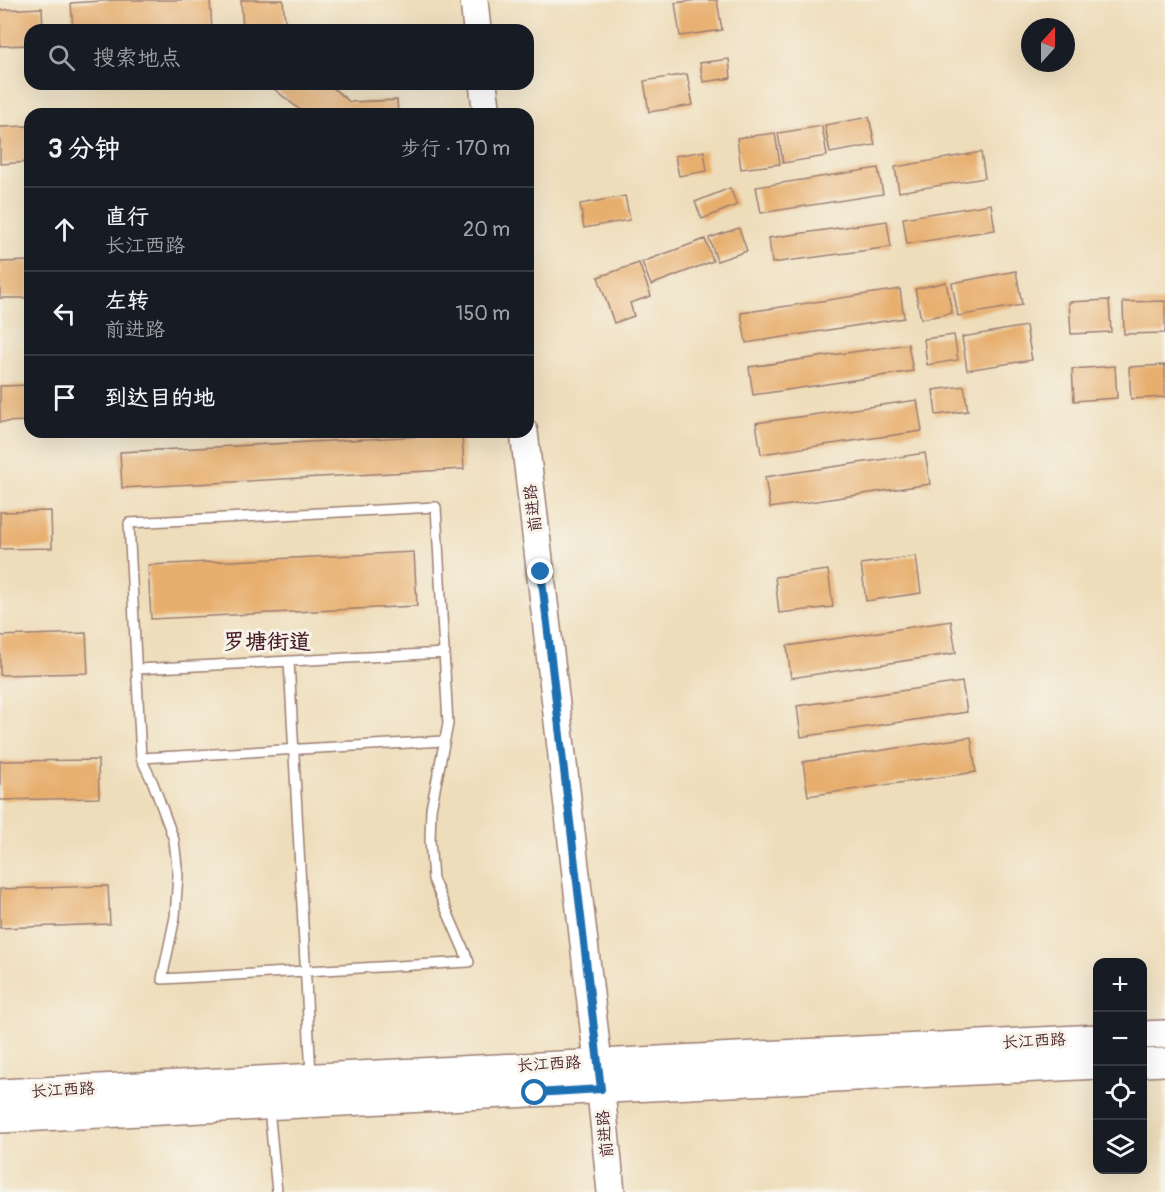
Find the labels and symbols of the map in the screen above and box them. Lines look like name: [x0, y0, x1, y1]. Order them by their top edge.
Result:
north arrow: [1021, 18, 1075, 72]
street label: 前进路: [520, 483, 546, 533]
route end: [527, 558, 553, 584]
district label: 罗塘街道: [223, 628, 311, 656]
street label: 长江西路: [1002, 1029, 1066, 1053]
street label: 长江西路: [517, 1052, 581, 1076]
street label: 长江西路: [31, 1078, 95, 1102]
route start: [521, 1079, 547, 1105]
street label: 前进路: [593, 1109, 617, 1159]

